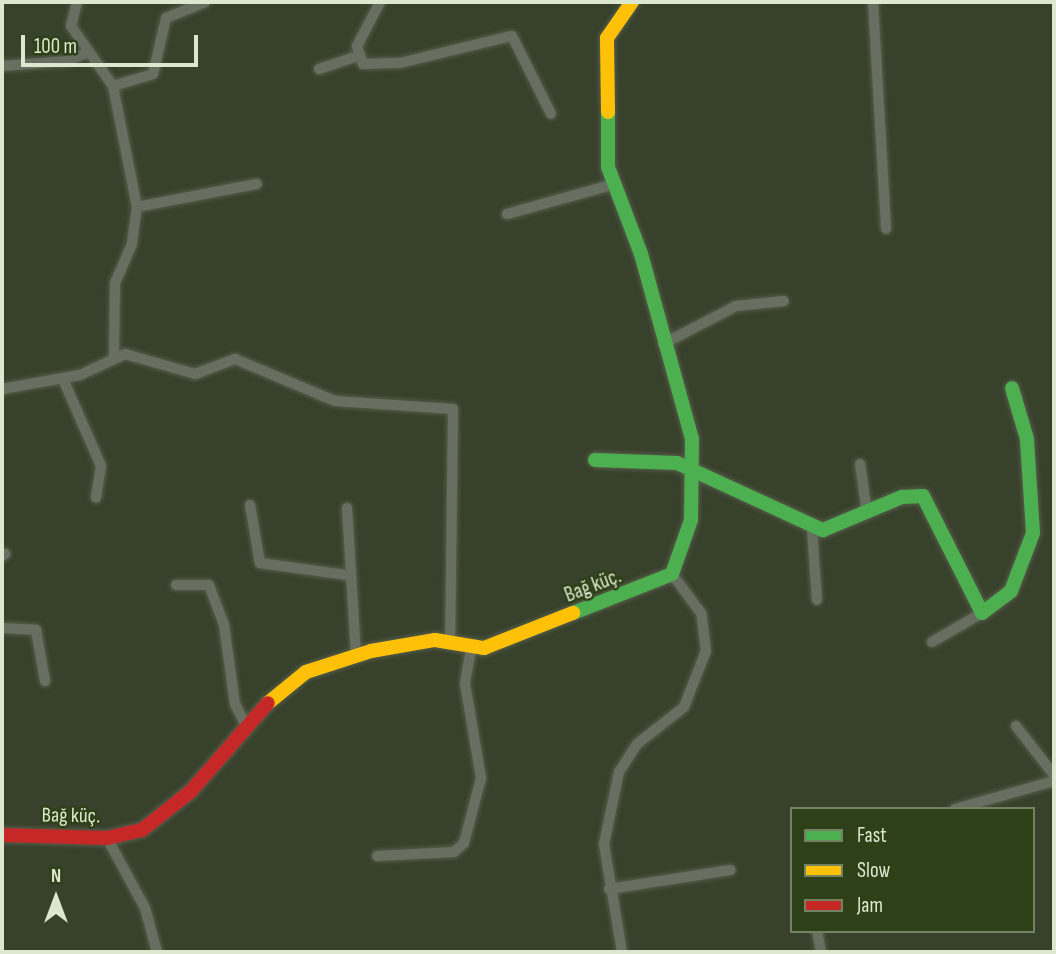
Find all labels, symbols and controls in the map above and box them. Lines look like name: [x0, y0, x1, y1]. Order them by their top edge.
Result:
scale bar: [24, 21, 201, 65]
text: 100 m: [34, 34, 77, 59]
street label: Bağ küç.: [561, 564, 625, 608]
street label: Bağ küç.: [41, 803, 101, 829]
legend: [790, 807, 1035, 933]
text: Fast: [857, 823, 887, 848]
text: Slow: [857, 858, 890, 883]
north arrow: [21, 863, 91, 933]
text: N: [51, 865, 61, 888]
text: Jam: [857, 893, 883, 918]

